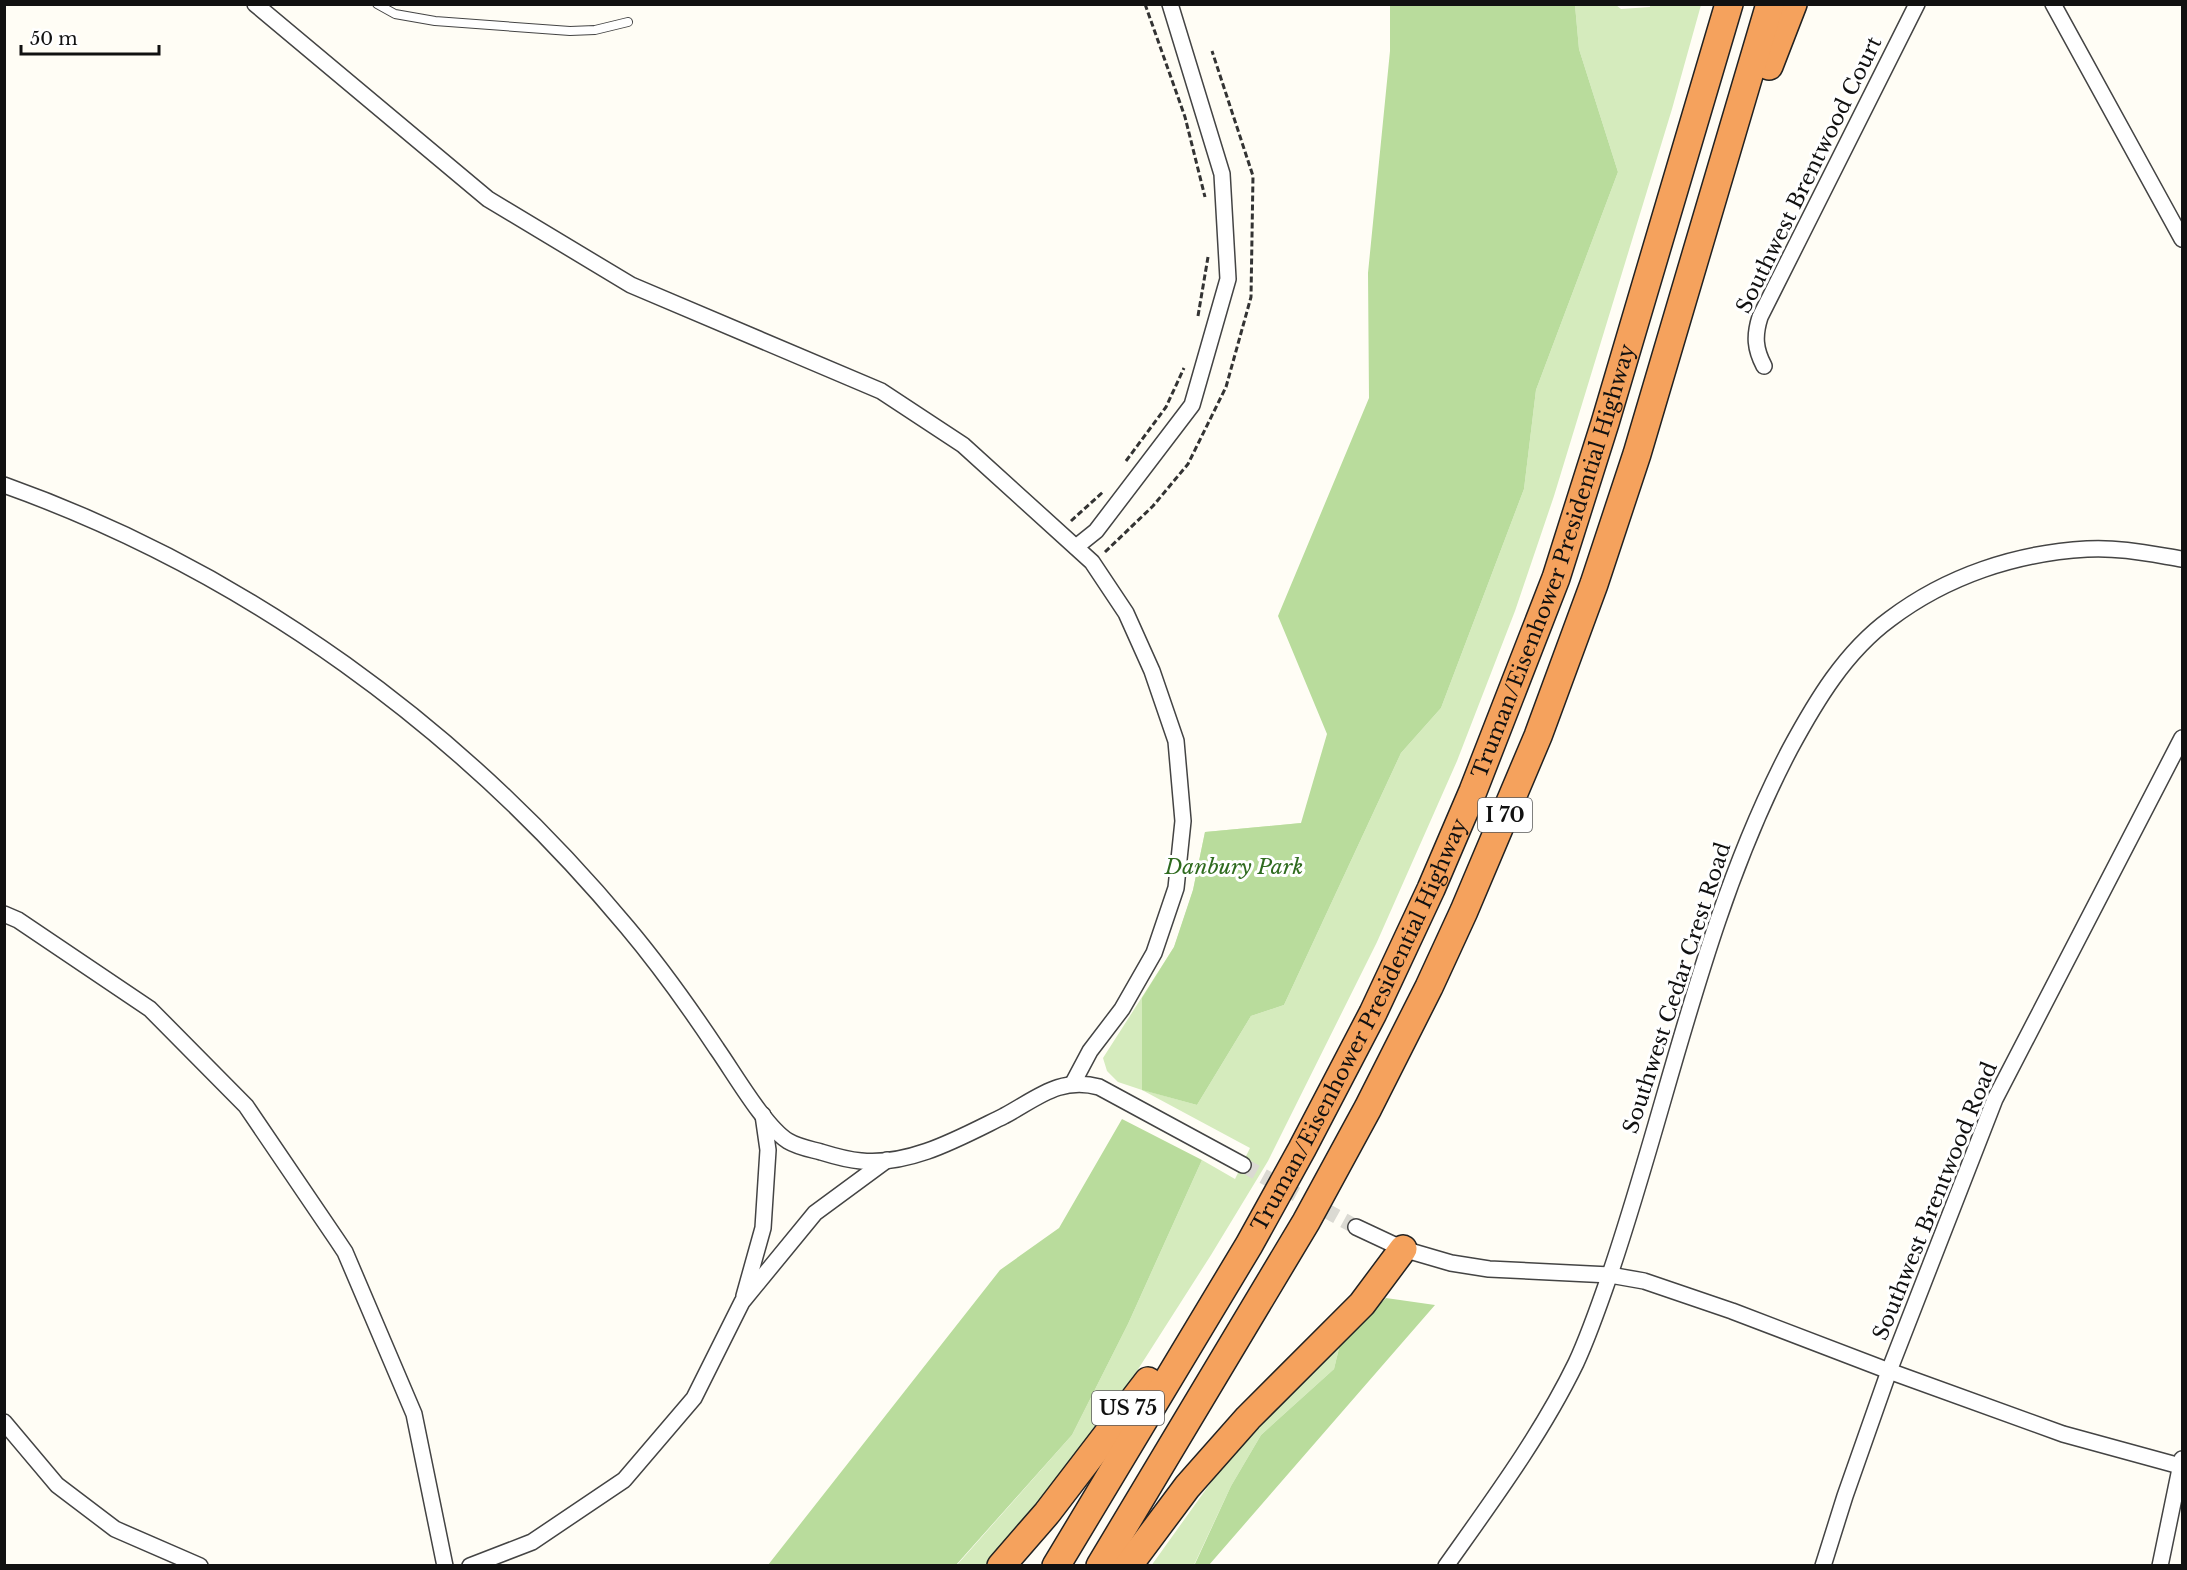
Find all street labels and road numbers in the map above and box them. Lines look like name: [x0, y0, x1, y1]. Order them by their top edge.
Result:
street label: Southwest Brentwood Court: [1731, 32, 1887, 318]
street label: Truman/Eisenhower Presidential Highway: [1466, 340, 1641, 782]
road number: I 70: [1478, 798, 1532, 832]
street label: Truman/Eisenhower Presidential Highway: [1246, 814, 1473, 1236]
street label: Southwest Cedar Crest Road: [1618, 839, 1736, 1137]
street label: Southwest Brentwood Road: [1867, 1058, 2003, 1344]
road number: US 75: [1092, 1391, 1164, 1425]

